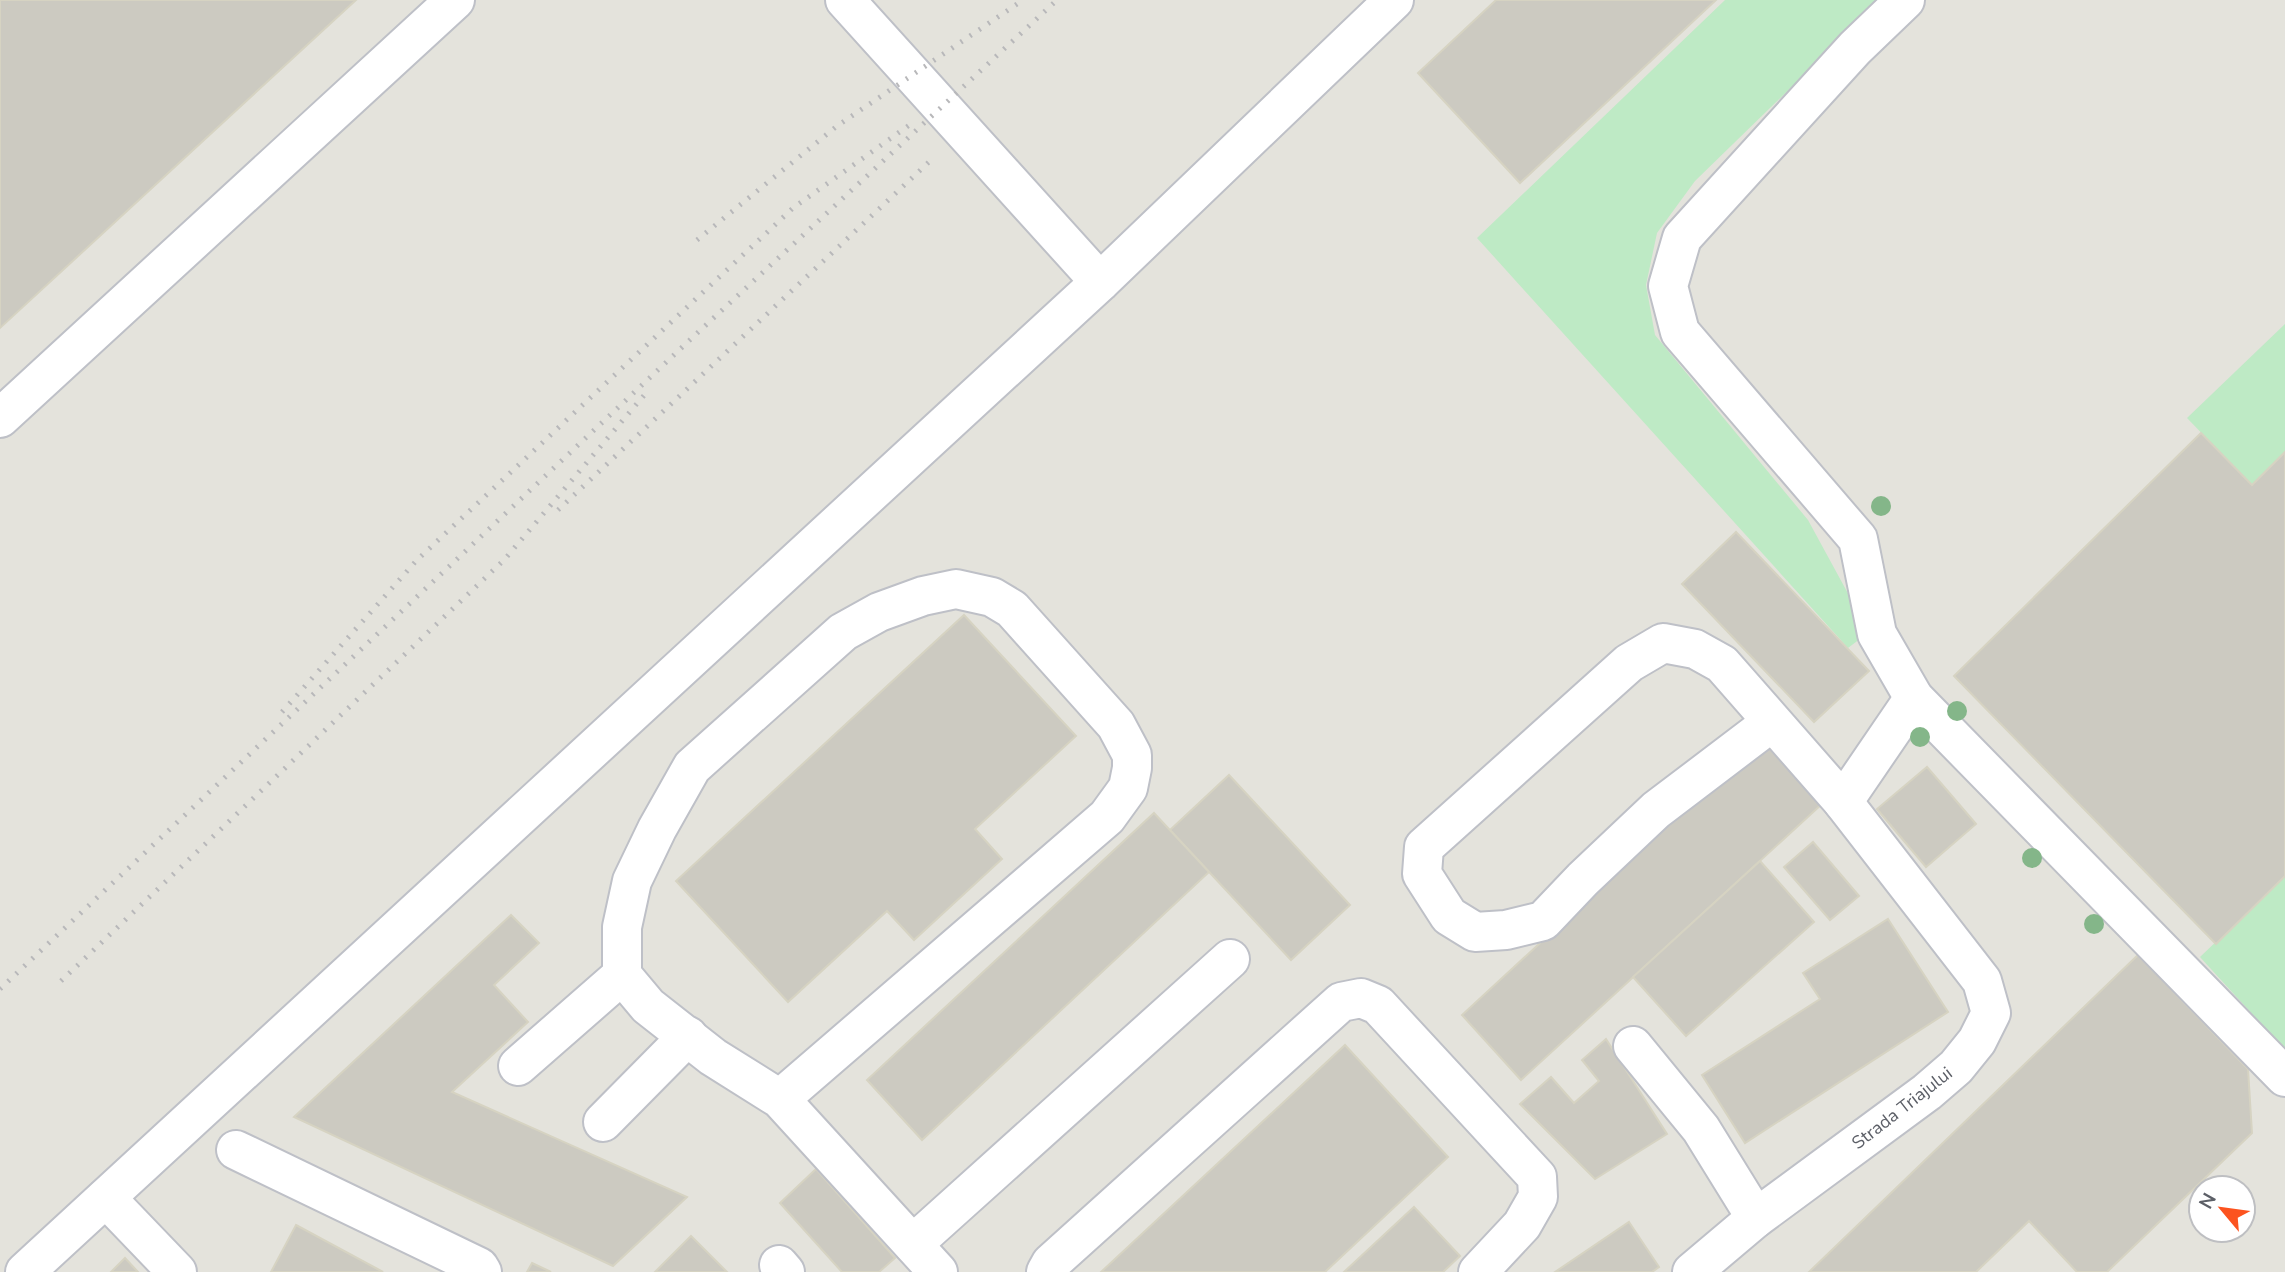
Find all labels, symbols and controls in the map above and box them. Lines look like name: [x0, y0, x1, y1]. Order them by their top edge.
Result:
street label: Strada Triajului: [1847, 1061, 1957, 1155]
north arrow: [2187, 1174, 2257, 1244]
text: N: [2193, 1189, 2223, 1214]

